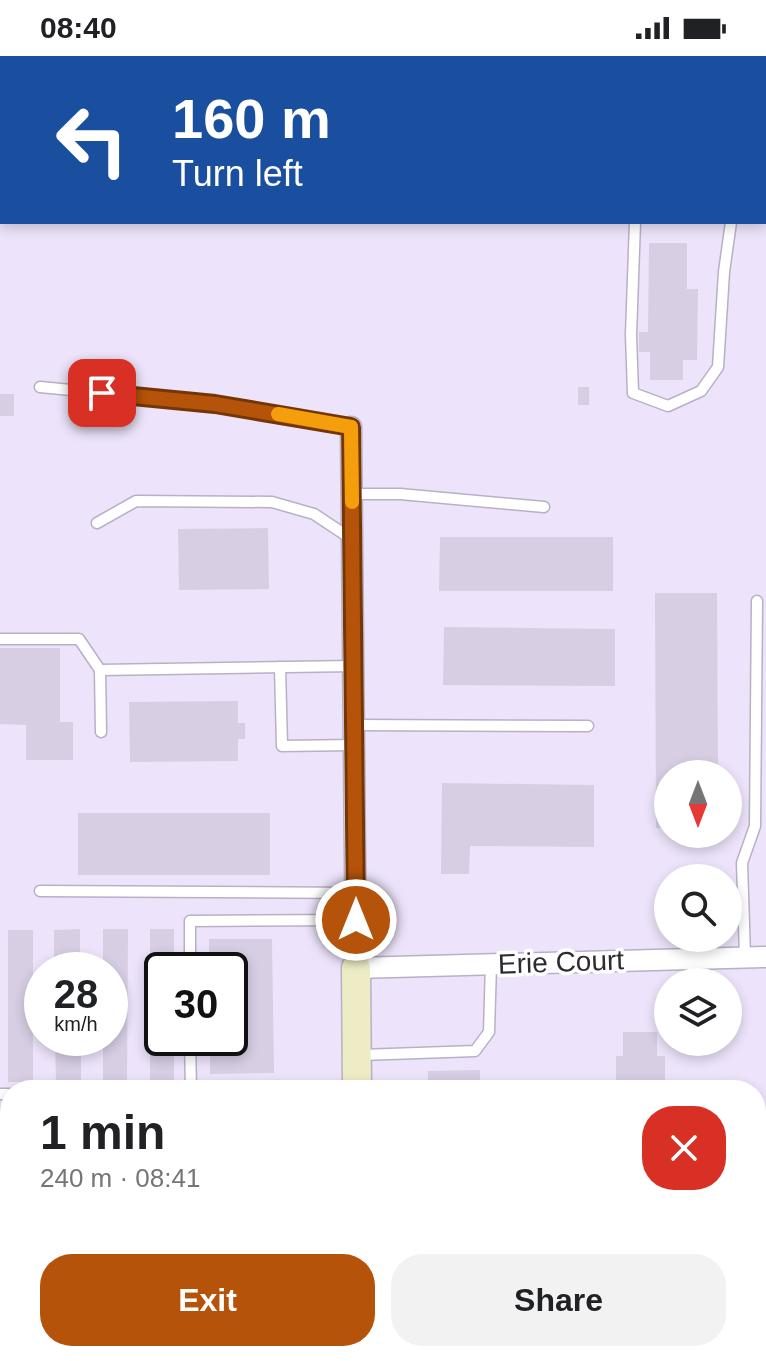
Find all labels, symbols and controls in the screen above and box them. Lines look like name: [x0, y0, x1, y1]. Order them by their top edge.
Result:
text: 08:40: [40, 11, 117, 44]
text: 160 m: [172, 87, 331, 150]
icon: left: [40, 88, 144, 192]
text: Turn left: [172, 153, 303, 194]
pin: [68, 359, 136, 427]
icon: arrive: [80, 371, 124, 415]
north arrow: [654, 760, 742, 848]
map controls: [654, 760, 742, 1056]
button: search: [654, 864, 742, 952]
position arrow: [314, 878, 398, 962]
street label: Erie Court: [497, 944, 625, 980]
speed limit sign: 30: [144, 952, 248, 1056]
button: layers: [654, 968, 742, 1056]
text: 28: [54, 972, 98, 1016]
text: km/h: [54, 1013, 98, 1035]
text: 1 min: [40, 1106, 165, 1159]
button: close: [642, 1106, 726, 1190]
text: 240 m · 08:41: [40, 1163, 200, 1193]
button: Exit: [40, 1254, 375, 1346]
button: Share: [391, 1254, 726, 1346]

